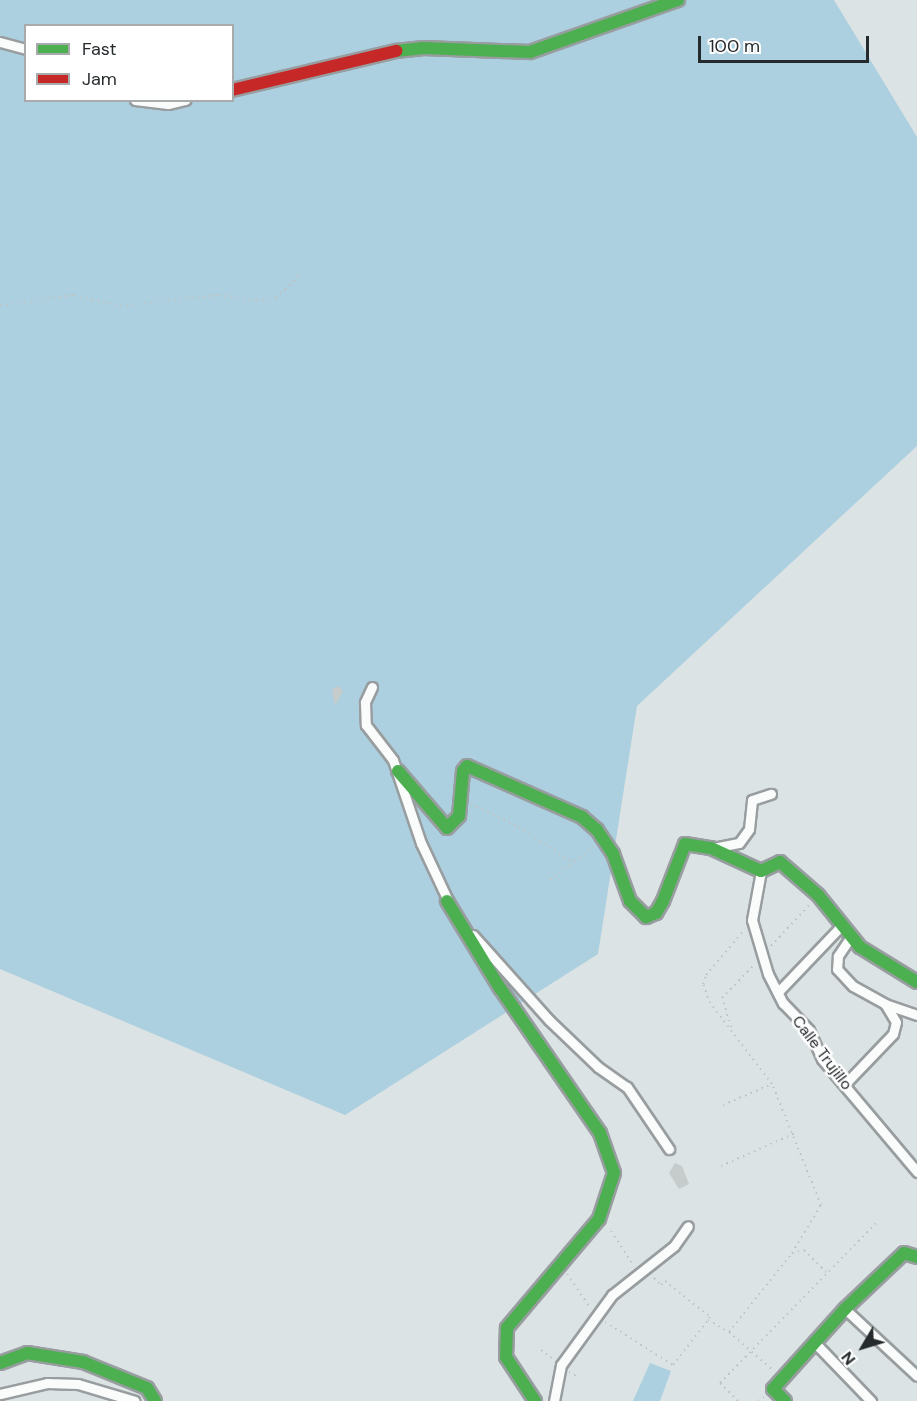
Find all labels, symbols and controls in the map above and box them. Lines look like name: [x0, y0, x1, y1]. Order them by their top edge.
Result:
legend: [24, 24, 234, 102]
scale bar: [701, 24, 872, 62]
text: 100 m: [709, 34, 760, 58]
text: Fast: [82, 37, 117, 61]
text: Jam: [82, 67, 117, 91]
street label: Calle Trujillo: [788, 1012, 856, 1094]
north arrow: [833, 1317, 893, 1377]
text: N: [837, 1347, 860, 1369]

